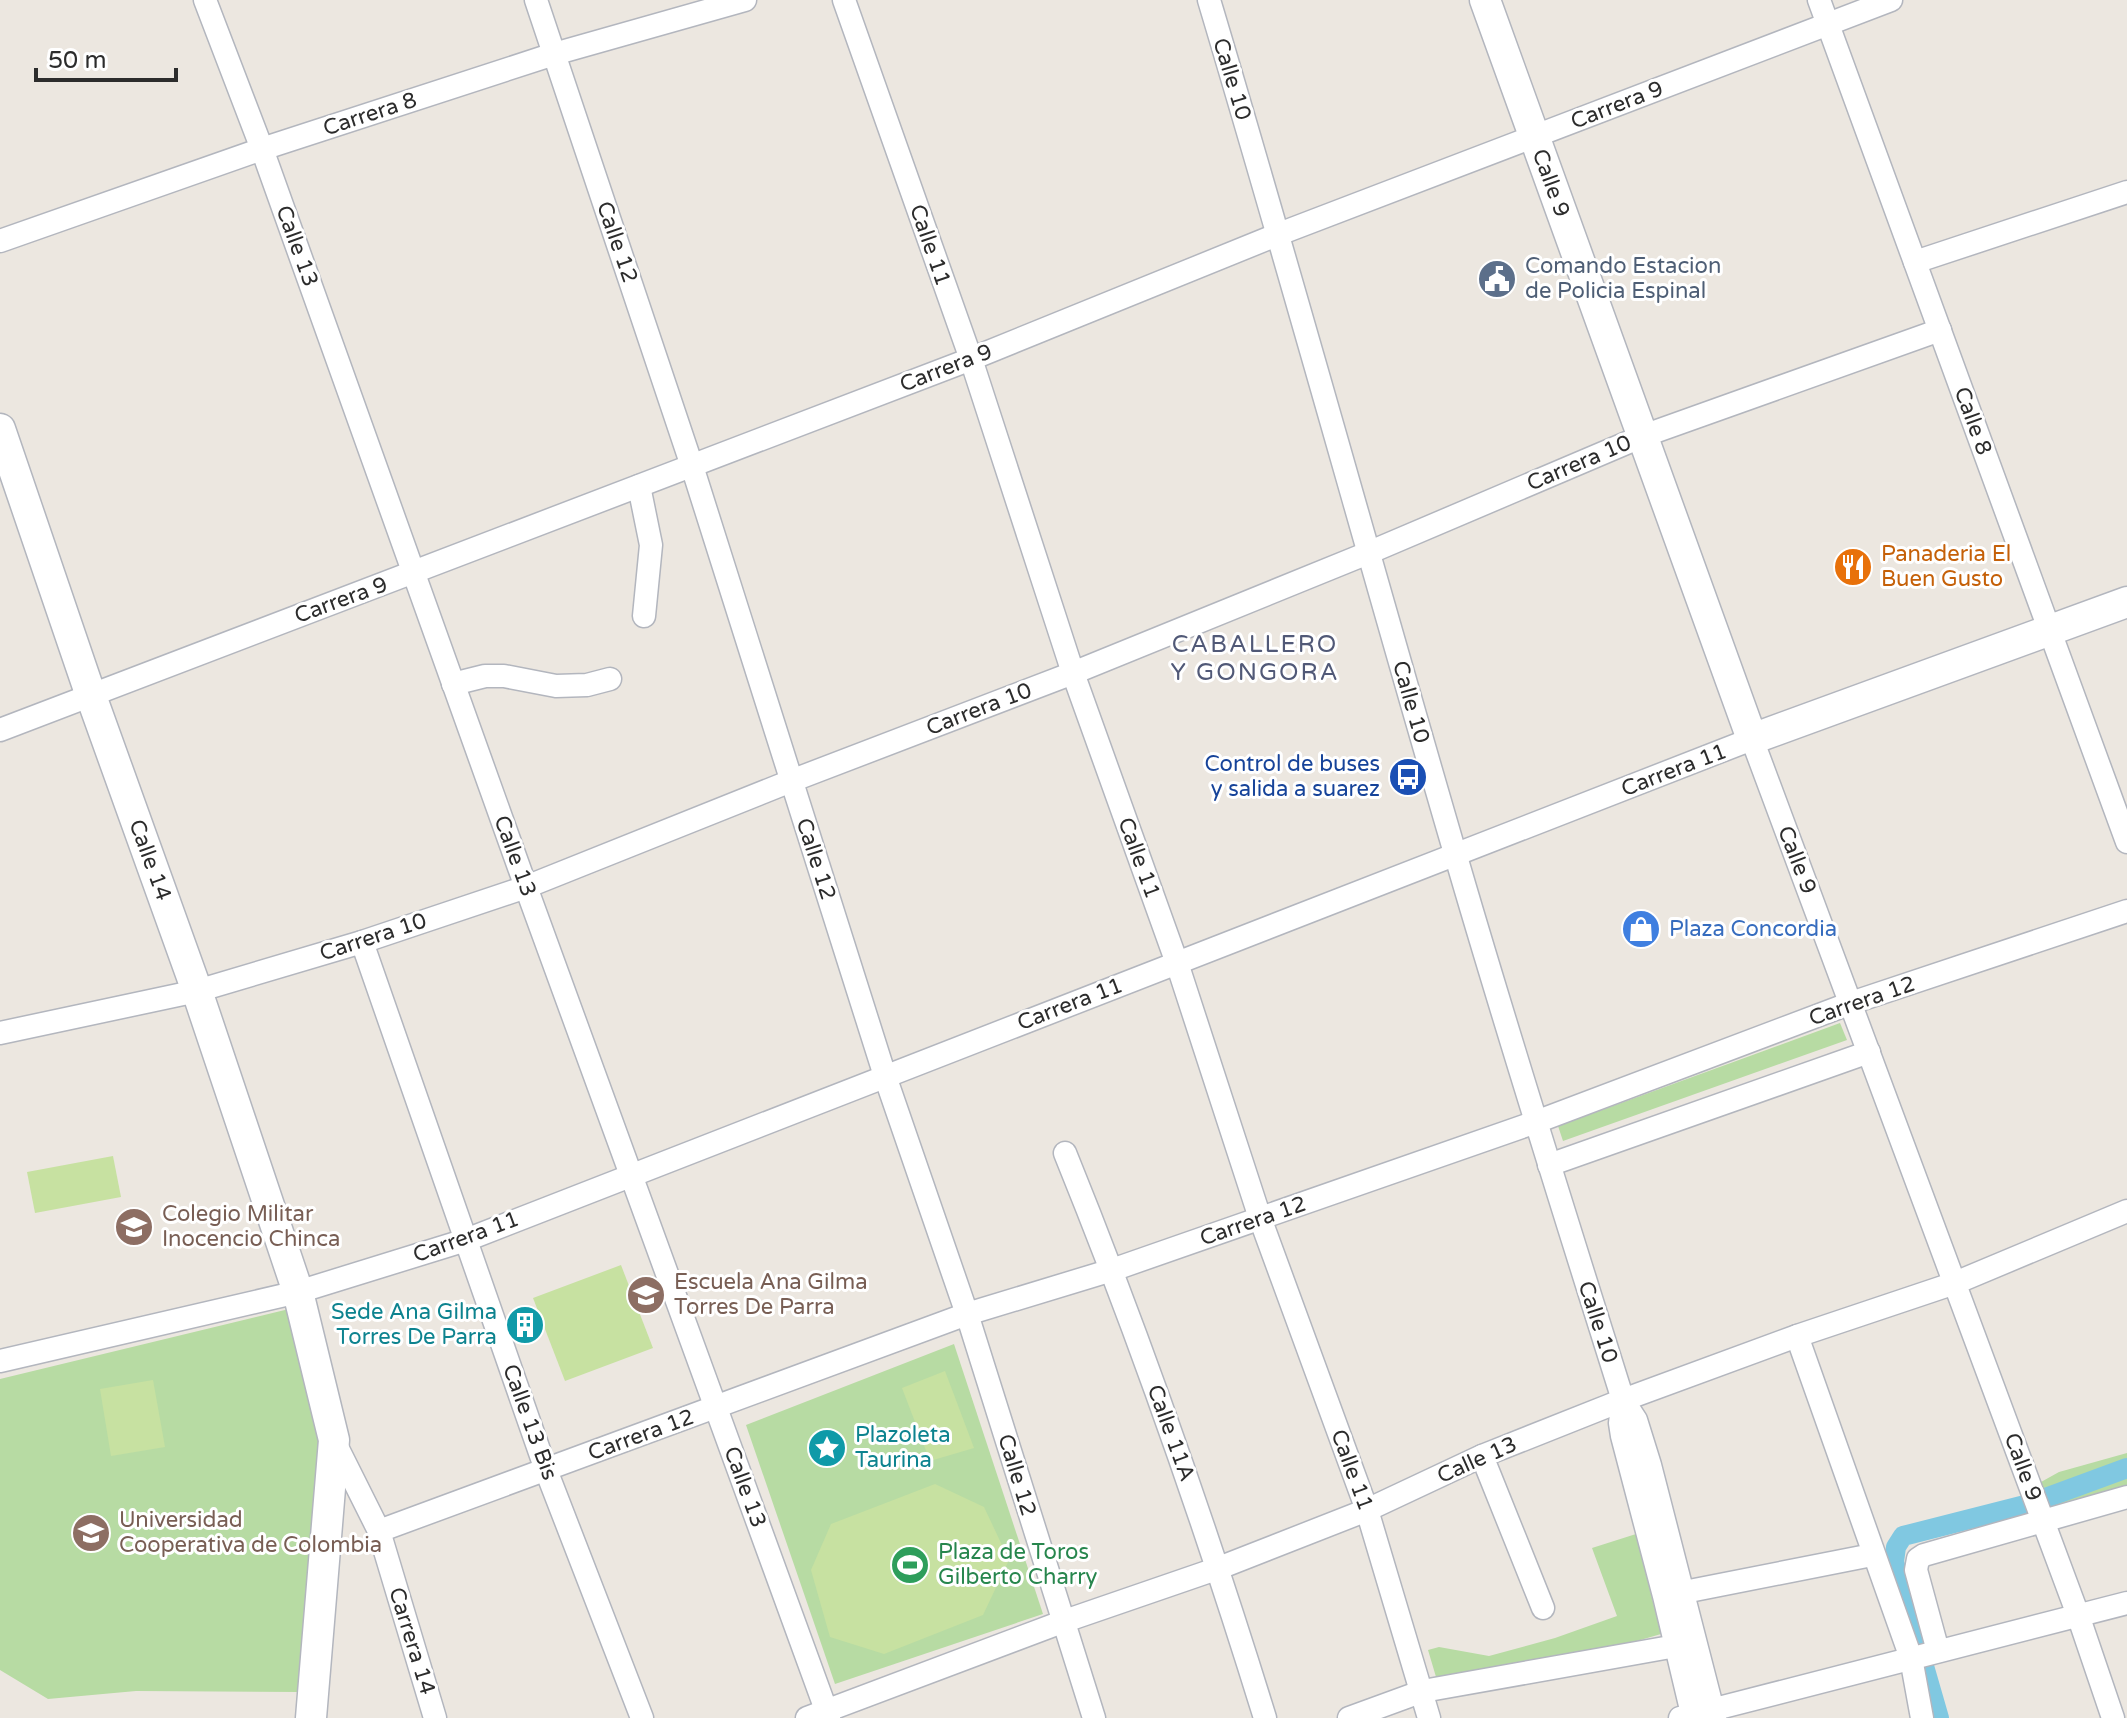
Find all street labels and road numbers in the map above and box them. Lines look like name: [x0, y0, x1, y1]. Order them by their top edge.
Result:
street label: Calle 10: [1207, 35, 1257, 123]
street label: Carrera 9: [1567, 75, 1667, 135]
street label: Carrera 8: [320, 87, 420, 141]
street label: Calle 9: [1527, 145, 1575, 221]
street label: Calle 12: [591, 198, 643, 286]
street label: Calle 11: [904, 201, 956, 289]
street label: Calle 13: [270, 202, 324, 290]
street label: Carrera 9: [896, 338, 996, 398]
street label: Calle 8: [1949, 383, 1997, 459]
street label: Carrera 10: [1523, 429, 1635, 497]
street label: Carrera 9: [291, 571, 391, 629]
street label: Calle 10: [1387, 658, 1435, 746]
street label: Carrera 10: [923, 677, 1035, 741]
street label: Carrera 11: [1618, 738, 1730, 802]
street label: Calle 13: [488, 812, 542, 900]
street label: Calle 11: [1112, 814, 1166, 902]
street label: Calle 12: [791, 815, 841, 903]
street label: Calle 14: [123, 816, 177, 904]
street label: Calle 9: [1772, 822, 1822, 898]
street label: Carrera 10: [316, 908, 430, 966]
street label: Carrera 12: [1805, 971, 1919, 1031]
street label: Carrera 11: [1014, 972, 1126, 1036]
street label: Carrera 12: [1196, 1191, 1310, 1251]
street label: Carrera 11: [410, 1206, 522, 1268]
street label: Calle 10: [1573, 1278, 1623, 1366]
street label: Calle 13 Bis: [497, 1361, 563, 1483]
street label: Calle 11A: [1142, 1381, 1200, 1485]
street label: Carrera 12: [585, 1404, 697, 1466]
street label: Calle 11: [1325, 1426, 1379, 1514]
street label: Calle 9: [1999, 1429, 2047, 1505]
street label: Calle 12: [992, 1431, 1042, 1519]
street label: Calle 13: [1433, 1431, 1521, 1489]
street label: Calle 13: [718, 1443, 772, 1531]
street label: Carrera 14: [383, 1584, 441, 1698]

